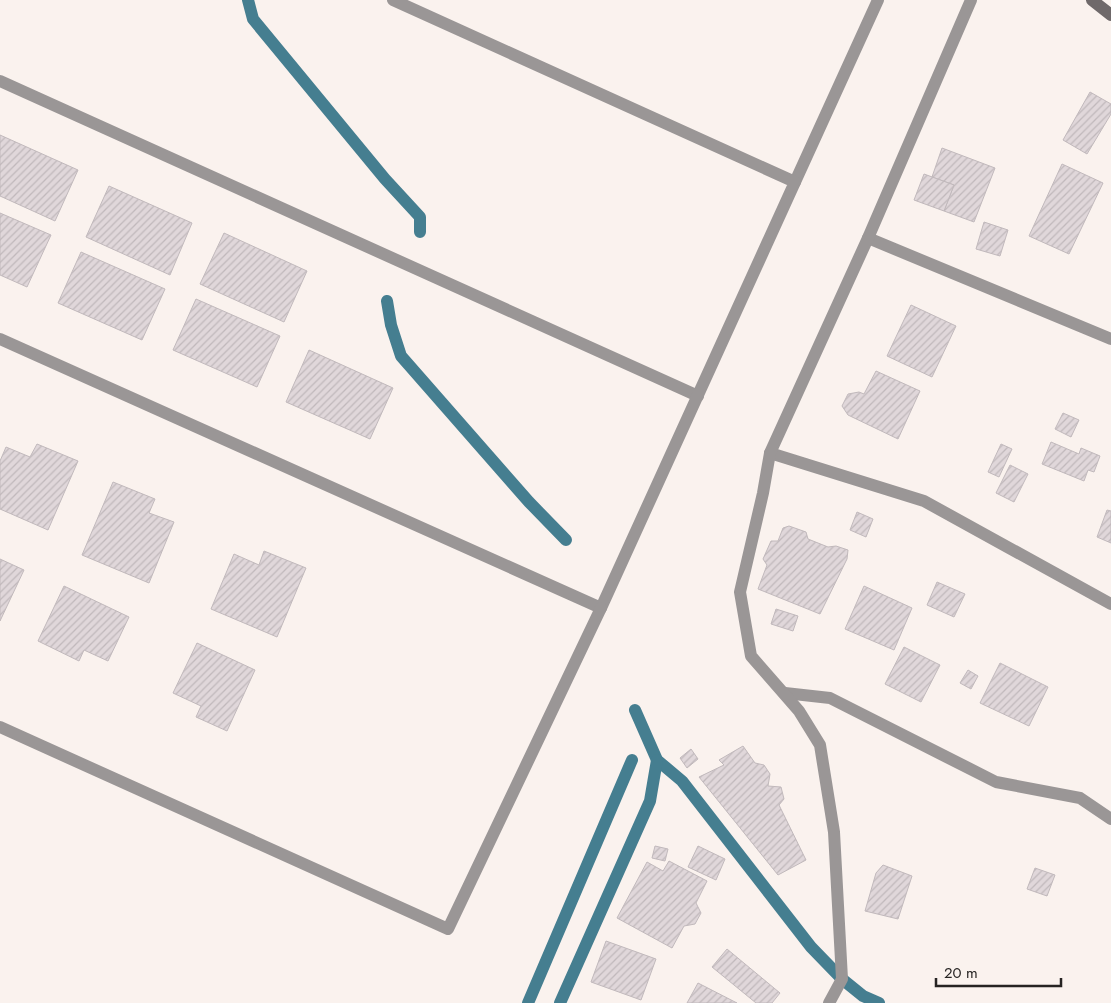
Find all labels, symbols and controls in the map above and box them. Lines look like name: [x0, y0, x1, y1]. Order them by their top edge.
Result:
scale bar: [936, 956, 1061, 988]
text: 20 m: [944, 962, 978, 984]

